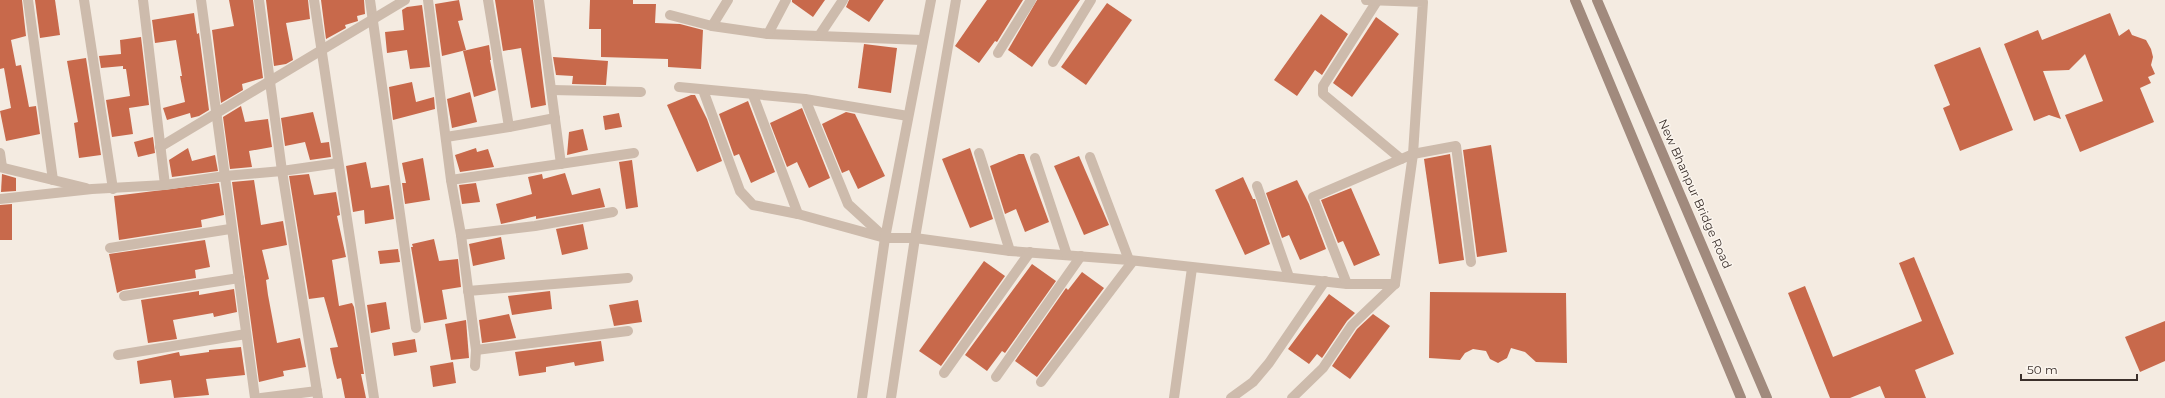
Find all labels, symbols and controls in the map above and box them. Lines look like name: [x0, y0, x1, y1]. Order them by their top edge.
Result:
street label: New Bhanpur Bridge Road: [1656, 117, 1735, 271]
scale bar: [2021, 356, 2137, 382]
text: 50 m: [2027, 362, 2058, 377]

